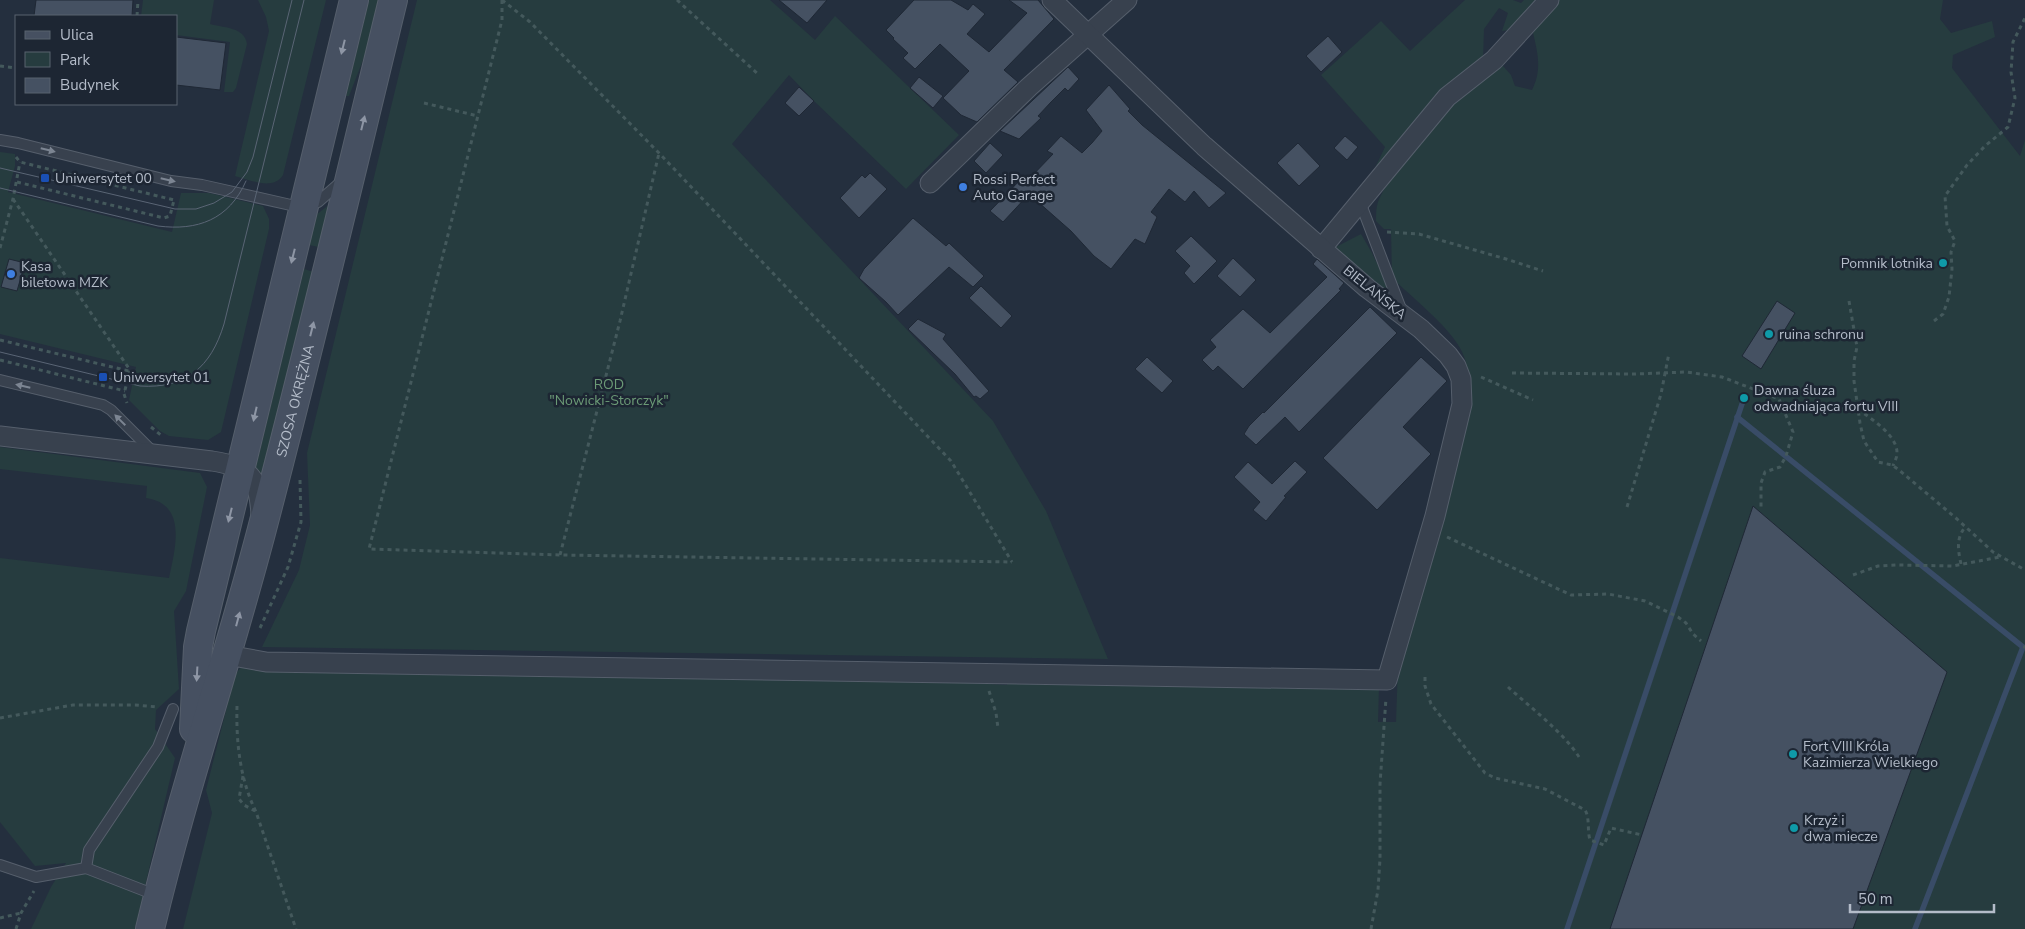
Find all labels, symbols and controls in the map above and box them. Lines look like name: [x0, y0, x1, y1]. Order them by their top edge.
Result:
legend: [15, 15, 178, 105]
text: Ulica: [60, 25, 94, 45]
one-way arrow: [339, 40, 347, 55]
text: Park: [60, 50, 90, 70]
text: Budynek: [60, 75, 120, 95]
one-way arrow: [359, 115, 367, 130]
one-way arrow: [40, 146, 55, 154]
place label: Uniwersytet 00: [55, 169, 152, 188]
place label: Rossi Perfect Auto Garage: [973, 170, 1055, 205]
marker: Uniwersytet 00: [39, 172, 51, 184]
one-way arrow: [161, 176, 176, 184]
marker: Rossi Perfect Auto Garage: [957, 181, 969, 193]
one-way arrow: [289, 248, 297, 263]
place label: Pomnik lotnika: [1841, 254, 1933, 273]
place label: Kasa biletowa MZK: [21, 257, 108, 292]
marker: Pomnik lotnika: [1937, 257, 1949, 269]
street label: BIELAŃSKA: [1339, 261, 1410, 324]
marker: Kasa biletowa MZK: [5, 268, 17, 280]
one-way arrow: [308, 321, 316, 336]
place label: ruina schronu: [1779, 325, 1864, 344]
marker: ruina schronu: [1763, 328, 1775, 340]
street label: SZOSA OKRĘŻNA: [272, 342, 319, 459]
place label: Uniwersytet 01: [113, 368, 210, 387]
marker: Uniwersytet 01: [97, 371, 109, 383]
park label: ROD "Nowicki-Storczyk": [549, 375, 669, 410]
place label: Dawna śluza odwadniająca fortu VIII: [1754, 381, 1898, 416]
one-way arrow: [15, 382, 30, 390]
marker: Dawna śluza odwadniająca fortu VIII: [1738, 392, 1750, 404]
one-way arrow: [251, 406, 259, 421]
one-way arrow: [115, 414, 127, 426]
one-way arrow: [226, 508, 234, 523]
one-way arrow: [234, 611, 242, 626]
one-way arrow: [192, 666, 200, 682]
place label: Fort VIII Króla Kazimierza Wielkiego: [1803, 737, 1938, 772]
marker: Fort VIII Króla Kazimierza Wielkiego: [1787, 748, 1799, 760]
place label: Krzyż i dwa miecze: [1804, 811, 1878, 846]
marker: Krzyż i dwa miecze: [1788, 822, 1800, 834]
scale bar: [1850, 882, 1994, 914]
text: 50 m: [1858, 889, 1893, 909]

